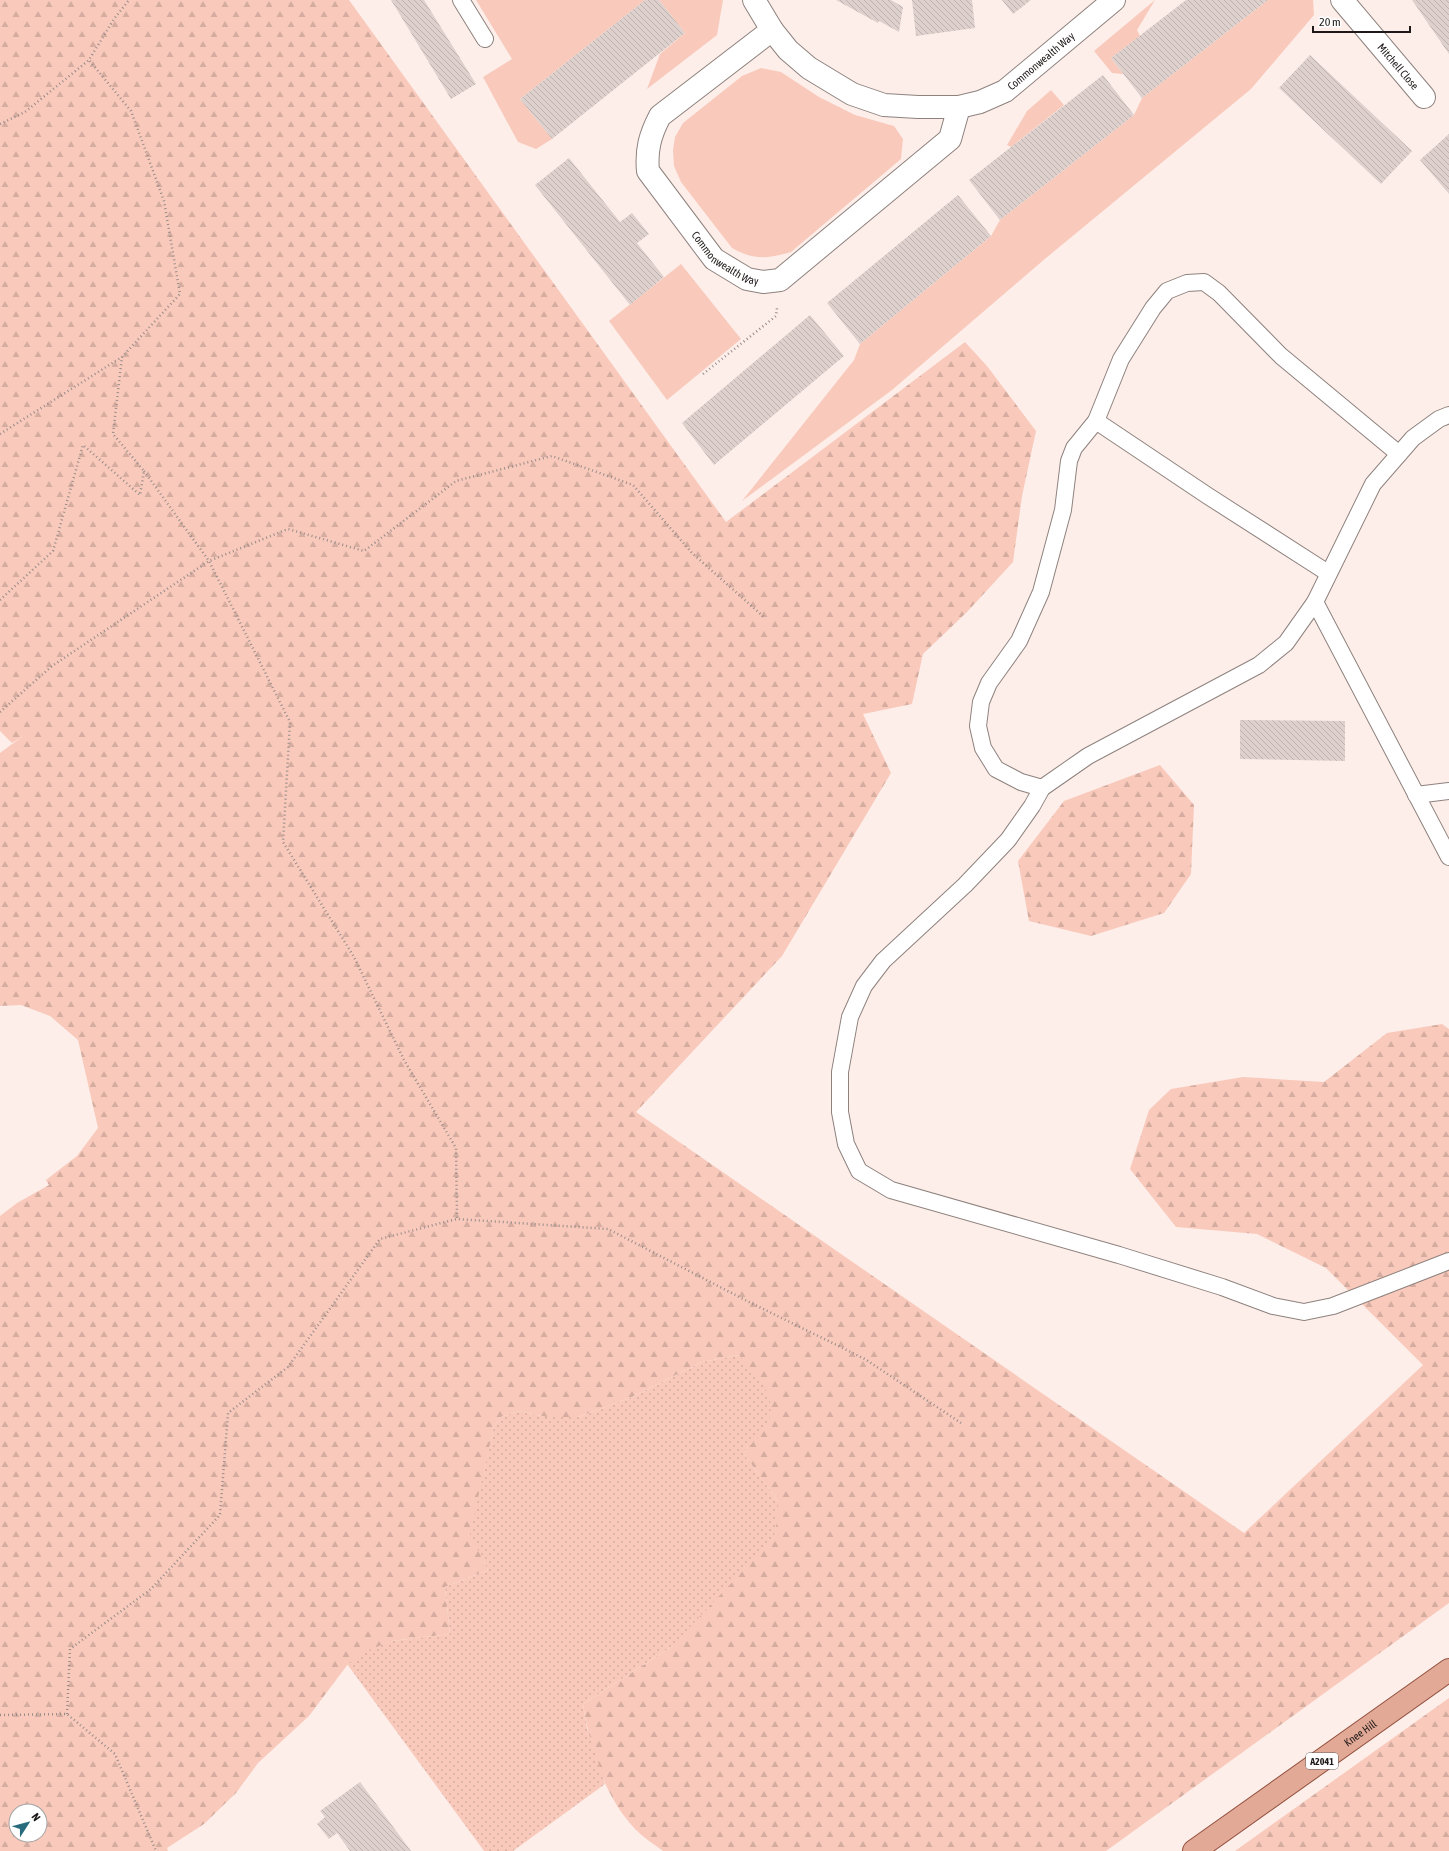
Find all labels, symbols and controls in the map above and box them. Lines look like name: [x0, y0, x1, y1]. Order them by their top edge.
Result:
scale bar: [1313, 8, 1410, 34]
text: 20 m: [1319, 15, 1341, 29]
street label: Commonwealth Way: [1005, 29, 1077, 92]
street label: Mitchell Close: [1375, 41, 1421, 92]
street label: Commonwealth Way: [689, 229, 760, 287]
street label: Knee Hill: [1342, 1717, 1379, 1749]
road number: A2041: [1306, 1753, 1338, 1769]
north arrow: [8, 1803, 48, 1843]
text: N: [29, 1811, 43, 1823]

